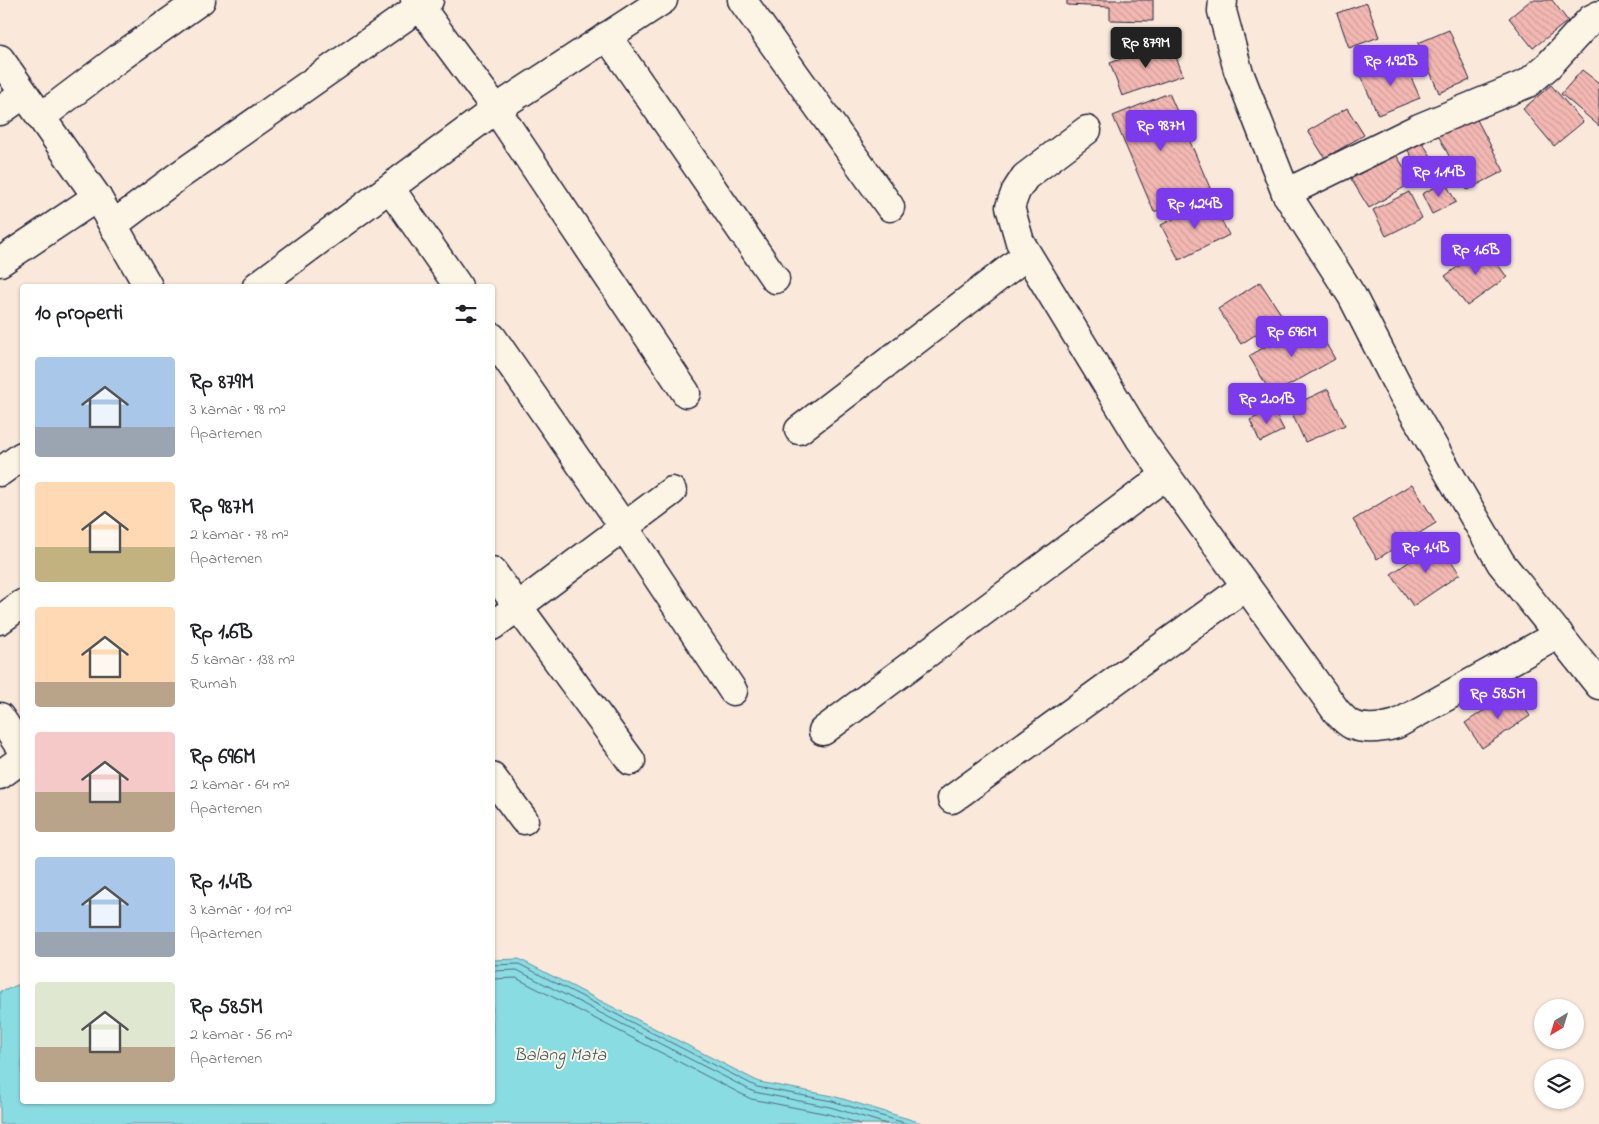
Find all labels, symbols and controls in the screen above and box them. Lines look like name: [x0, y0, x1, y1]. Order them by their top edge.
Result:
pin: Rp 879M: [1100, 27, 1192, 69]
text: Rp 879M: [1122, 31, 1170, 55]
pin: Rp 1.92B: [1339, 44, 1443, 87]
text: Rp 1.92B: [1364, 49, 1418, 73]
pin: Rp 987M: [1115, 110, 1207, 152]
text: Rp 987M: [1137, 114, 1185, 138]
pin: Rp 1.14B: [1387, 156, 1491, 198]
text: Rp 1.14B: [1413, 160, 1465, 184]
pin: Rp 1.24B: [1143, 188, 1247, 230]
text: Rp 1.24B: [1167, 192, 1223, 216]
pin: Rp 1.6B: [1430, 234, 1522, 276]
text: Rp 1.6B: [1452, 238, 1500, 262]
text: 10 properti: [35, 299, 123, 329]
icon: filters: [452, 300, 480, 328]
pin: Rp 696M: [1246, 316, 1338, 358]
text: Rp 696M: [1267, 320, 1317, 344]
text: Rp 879M: [190, 368, 254, 398]
icon: home: [75, 377, 135, 437]
pin: Rp 2.01B: [1215, 382, 1319, 425]
text: Rp 2.01B: [1239, 387, 1295, 411]
text: 3 kamar · 98 m²: [190, 398, 286, 422]
text: Apartemen: [190, 422, 262, 446]
text: Rp 987M: [190, 493, 254, 523]
icon: home: [75, 502, 135, 562]
text: 2 kamar · 78 m²: [190, 523, 289, 547]
pin: Rp 1.4B: [1380, 532, 1472, 574]
text: Rp 1.4B: [1402, 536, 1450, 560]
text: Apartemen: [190, 547, 262, 571]
text: Rp 1.6B: [190, 618, 253, 648]
icon: home: [75, 627, 135, 687]
text: 5 kamar · 138 m²: [190, 648, 295, 672]
text: Rumah: [190, 672, 237, 696]
pin: Rp 585M: [1452, 678, 1544, 720]
text: Rp 585M: [1470, 682, 1526, 706]
text: Rp 696M: [190, 743, 256, 773]
icon: home: [75, 752, 135, 812]
text: 2 kamar · 64 m²: [190, 773, 290, 797]
text: Apartemen: [190, 797, 262, 821]
text: Rp 1.4B: [190, 868, 252, 898]
icon: home: [75, 877, 135, 937]
text: 3 kamar · 101 m²: [190, 898, 292, 922]
text: Apartemen: [190, 922, 262, 946]
text: Rp 585M: [190, 993, 263, 1023]
north arrow: [1534, 999, 1584, 1049]
map controls: [1534, 999, 1584, 1109]
icon: home: [75, 1002, 135, 1062]
text: 2 kamar · 56 m²: [190, 1023, 292, 1047]
water label: Balang Mata: [514, 1043, 607, 1069]
text: Apartemen: [190, 1047, 262, 1071]
button: layers: [1534, 1059, 1584, 1109]

